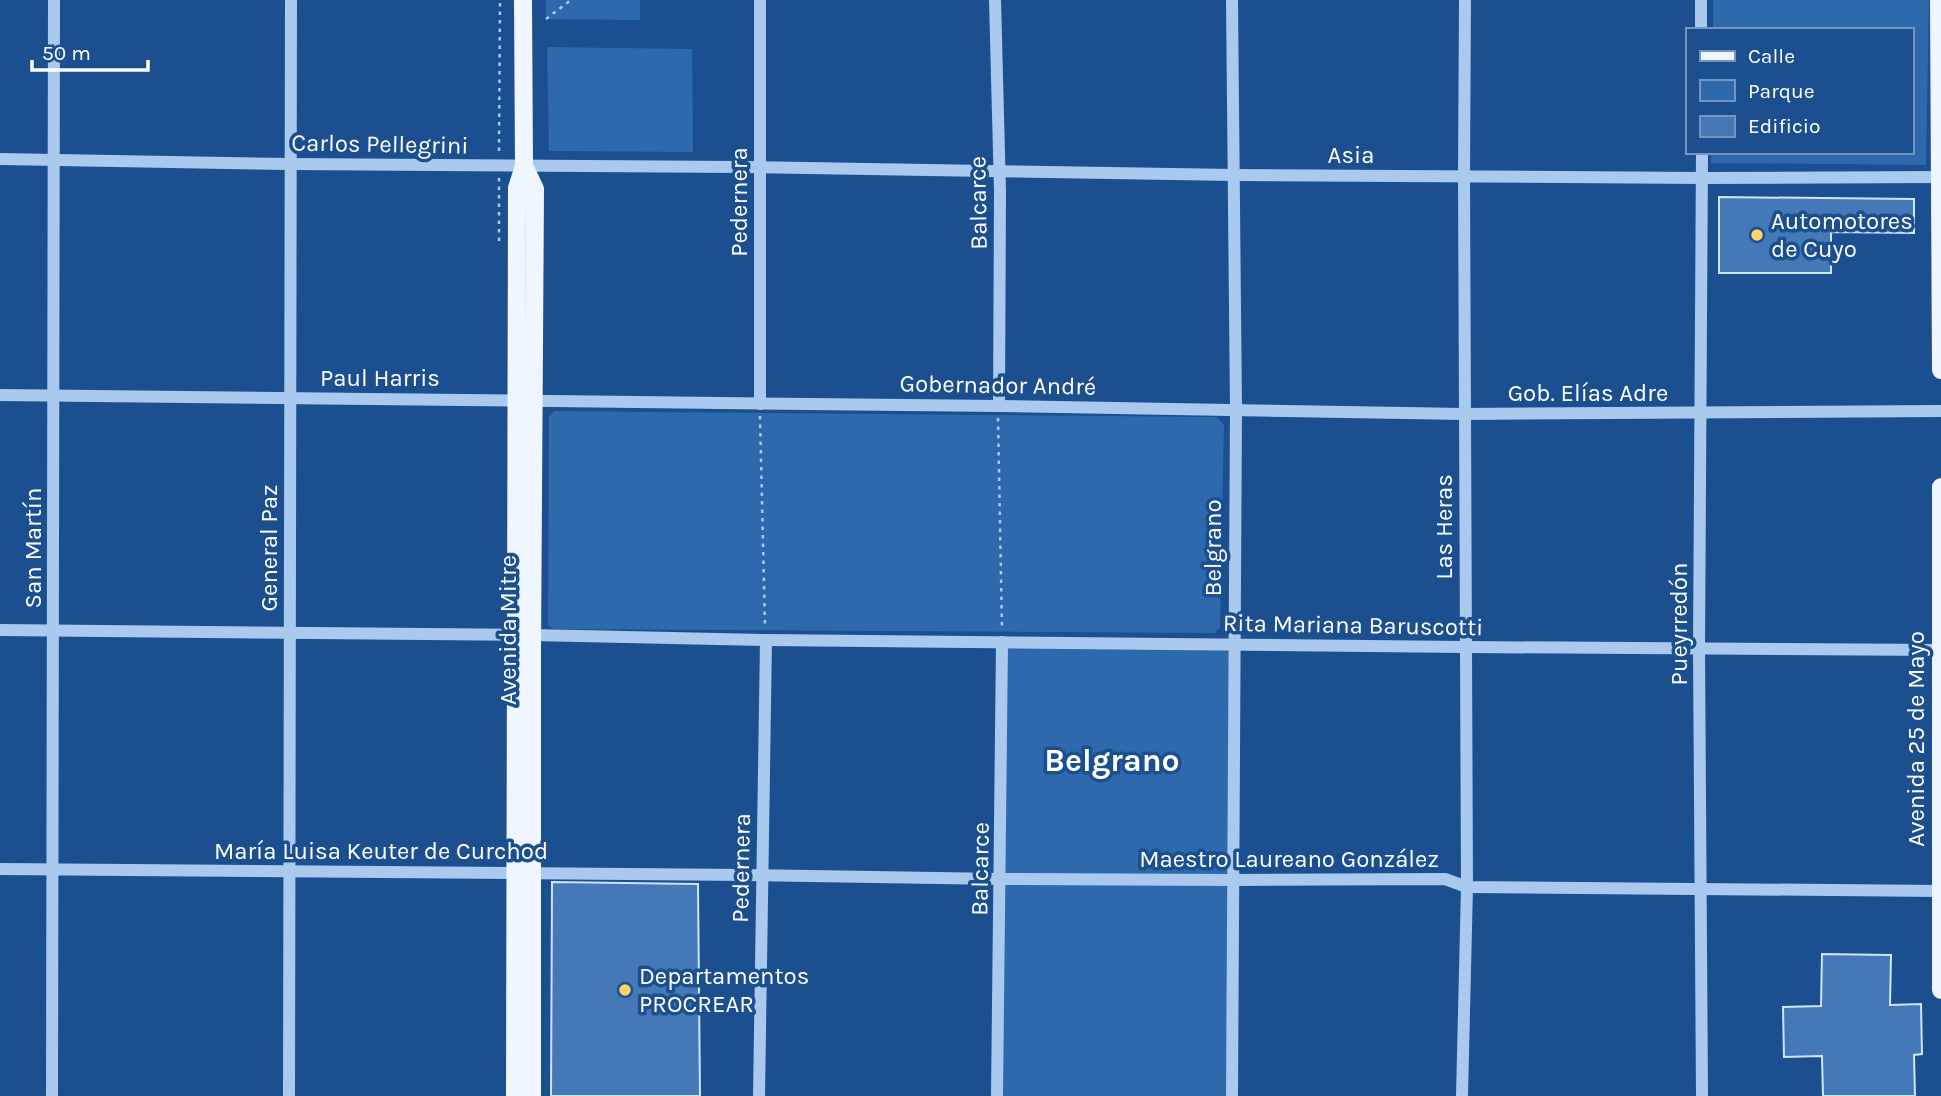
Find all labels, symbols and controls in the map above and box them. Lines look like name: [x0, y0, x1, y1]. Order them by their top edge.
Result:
scale bar: [32, 28, 147, 72]
legend: [1686, 28, 1913, 154]
text: 50 m: [42, 41, 91, 65]
text: Calle: [1748, 44, 1795, 68]
text: Parque: [1748, 79, 1815, 103]
text: Edificio: [1748, 114, 1821, 138]
street label: Carlos Pellegrini: [291, 128, 469, 160]
street label: Asia: [1328, 141, 1374, 169]
street label: Pedernera: [725, 147, 753, 257]
street label: Balcarce: [963, 156, 993, 250]
place label: Automotores de Cuyo: [1771, 207, 1913, 263]
marker: Automotores de Cuyo: [1749, 227, 1765, 243]
street label: Paul Harris: [320, 364, 440, 392]
street label: Gobernador André: [899, 369, 1097, 401]
street label: Gob. Elías Adre: [1508, 379, 1668, 407]
street label: Las Heras: [1430, 474, 1458, 580]
street label: General Paz: [255, 485, 283, 611]
street label: San Martín: [19, 488, 47, 608]
street label: Belgrano: [1199, 500, 1227, 597]
street label: Avenida Mitre: [494, 555, 522, 705]
street label: Pueyrredón: [1665, 563, 1693, 685]
street label: Rita Mariana Baruscotti: [1223, 609, 1483, 641]
street label: Avenida 25 de Mayo: [1902, 631, 1930, 847]
district label: Belgrano: [1044, 742, 1180, 779]
street label: Pedernera: [726, 813, 756, 923]
street label: Balcarce: [965, 822, 995, 916]
street label: María Luisa Keuter de Curchod: [214, 837, 548, 865]
street label: Maestro Laureano González: [1139, 845, 1439, 873]
place label: Departamentos PROCREAR: [639, 962, 809, 1018]
marker: Departamentos PROCREAR: [617, 982, 633, 998]

